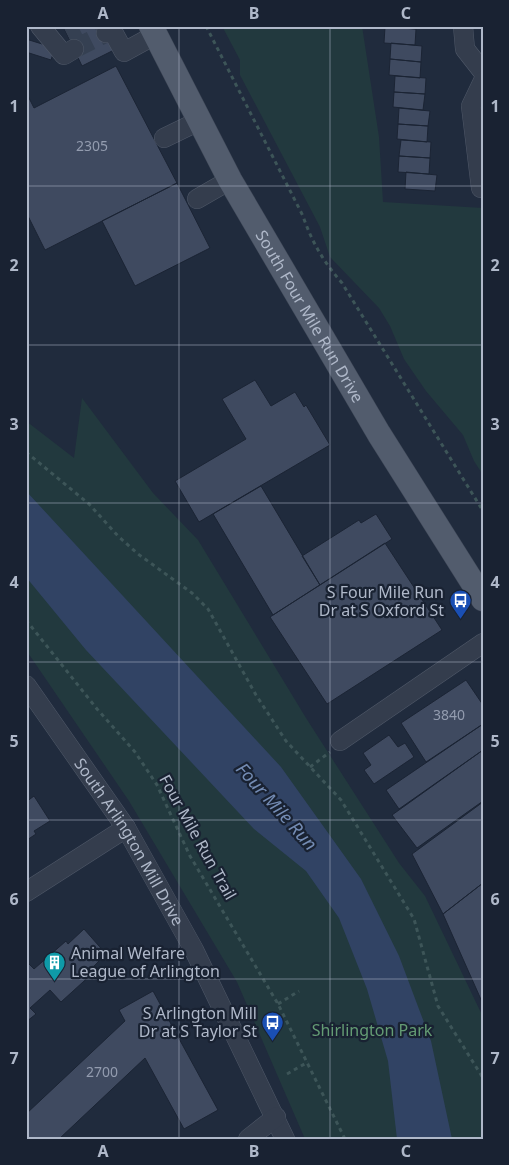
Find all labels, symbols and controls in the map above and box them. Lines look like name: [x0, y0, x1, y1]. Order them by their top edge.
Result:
text: A: [97, 2, 109, 24]
text: B: [249, 2, 259, 24]
text: C: [401, 2, 411, 24]
text: 1: [9, 95, 19, 117]
text: 1: [490, 95, 500, 117]
house number: 2305: [76, 136, 108, 155]
street label: South Four Mile Run Drive: [251, 226, 369, 406]
text: 2: [9, 254, 19, 276]
text: 2: [490, 254, 500, 276]
text: 3: [9, 413, 19, 435]
text: 3: [490, 413, 500, 435]
text: 4: [9, 571, 19, 593]
text: 4: [490, 571, 500, 593]
place label: S Four Mile Run Dr at S Oxford St: [319, 581, 444, 621]
bus stop icon: S Four Mile Run Dr at S Oxford St: [448, 589, 472, 620]
house number: 3840: [433, 705, 465, 724]
text: 5: [9, 730, 19, 752]
text: 5: [490, 730, 500, 752]
street label: South Arlington Mill Drive: [69, 754, 189, 930]
water label: Four Mile Run: [231, 757, 323, 855]
street label: Four Mile Run Trail: [154, 770, 242, 904]
text: 6: [9, 888, 19, 910]
text: 6: [490, 888, 500, 910]
place label: Animal Welfare League of Arlington: [71, 942, 220, 982]
building icon: Animal Welfare League of Arlington: [43, 950, 67, 981]
place label: S Arlington Mill Dr at S Taylor St: [139, 1002, 257, 1042]
bus stop icon: S Arlington Mill Dr at S Taylor St: [261, 1010, 285, 1041]
park label: Shirlington Park: [312, 1019, 433, 1041]
text: 7: [9, 1047, 19, 1069]
text: 7: [490, 1047, 500, 1069]
house number: 2700: [86, 1062, 118, 1081]
text: A: [97, 1140, 109, 1162]
text: B: [249, 1140, 259, 1162]
text: C: [401, 1140, 411, 1162]

